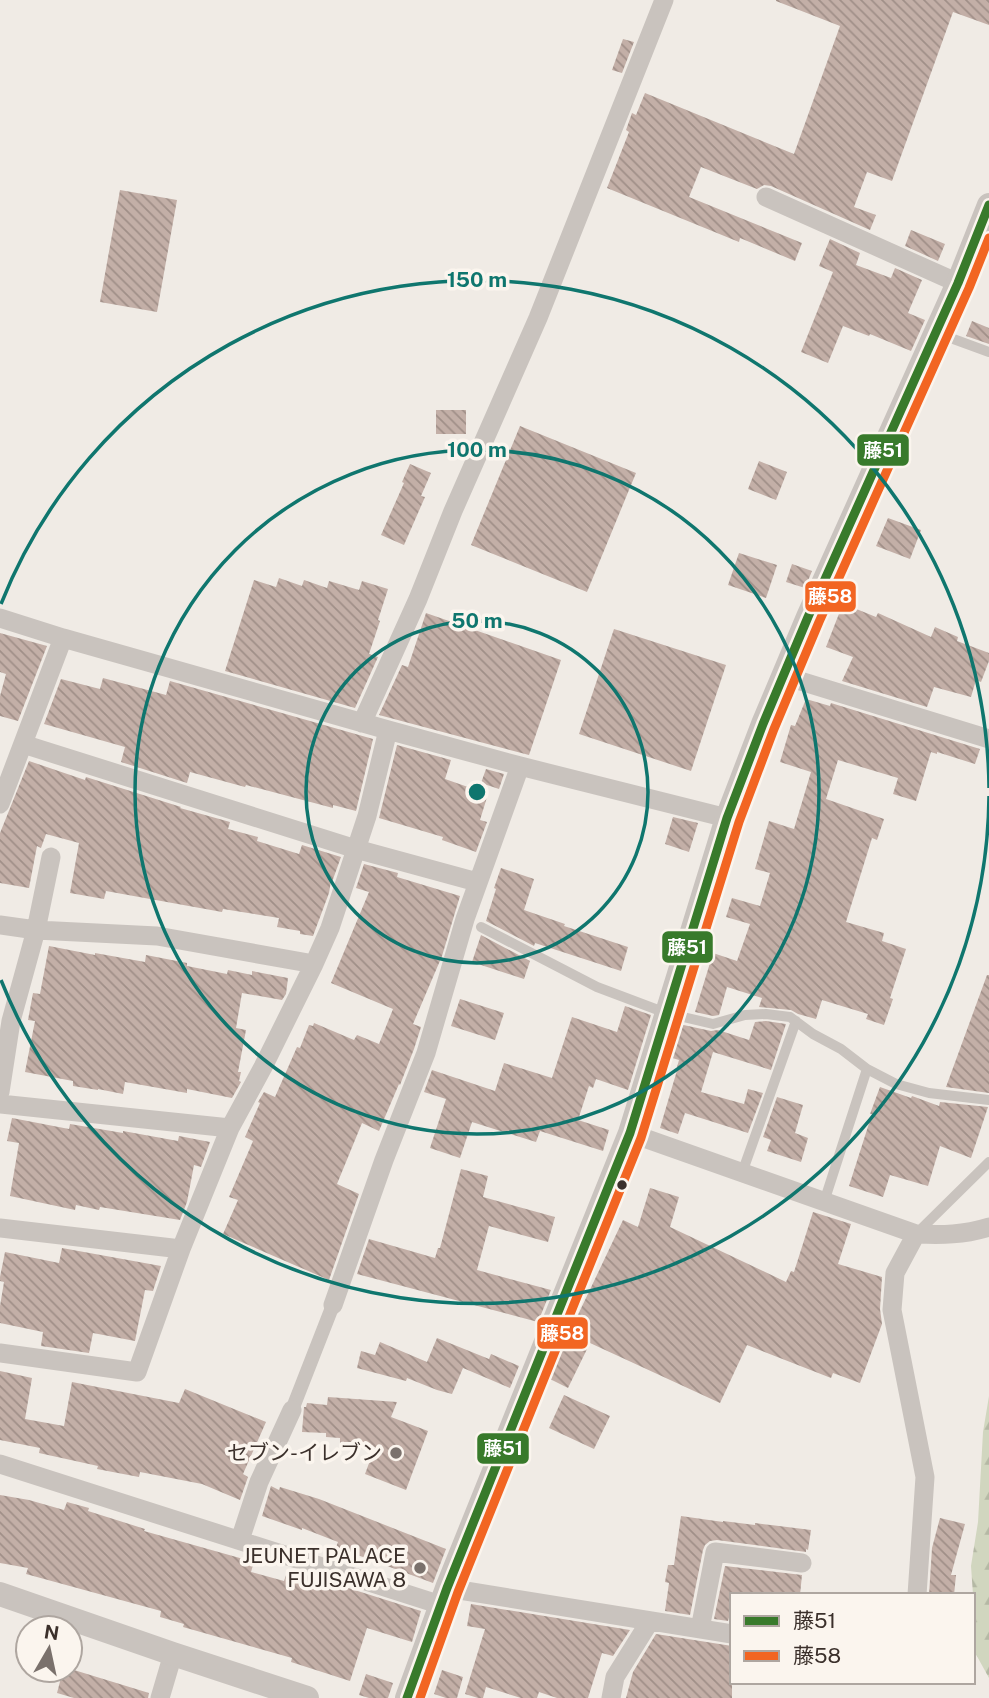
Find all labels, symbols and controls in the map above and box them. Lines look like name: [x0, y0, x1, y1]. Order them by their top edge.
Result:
text: 150 m: [447, 267, 507, 292]
line badge: 藤51: [856, 433, 910, 467]
text: 100 m: [447, 437, 507, 462]
text: 藤51: [863, 439, 903, 461]
line badge: 藤58: [804, 580, 857, 613]
text: 藤58: [808, 585, 852, 607]
text: 50 m: [451, 608, 503, 633]
centre of rings: [465, 780, 489, 804]
line badge: 藤51: [661, 930, 714, 964]
text: 藤51: [667, 936, 707, 958]
unlabelled marker: [615, 1178, 629, 1192]
line badge: 藤58: [536, 1316, 589, 1350]
text: 藤58: [540, 1322, 584, 1344]
line badge: 藤51: [476, 1432, 530, 1465]
text: 藤51: [483, 1437, 523, 1459]
place label: セブン-イレブン: [227, 1440, 382, 1465]
marker: セブン-イレブン: [388, 1445, 404, 1461]
place label: JEUNET PALACE FUJISAWA 8: [242, 1543, 406, 1592]
marker: JEUNET PALACE FUJISAWA 8: [412, 1560, 428, 1576]
legend: [730, 1593, 975, 1684]
text: 藤51: [793, 1608, 836, 1633]
north arrow: [14, 1614, 84, 1684]
text: N: [43, 1620, 61, 1644]
text: 藤58: [793, 1643, 841, 1668]

